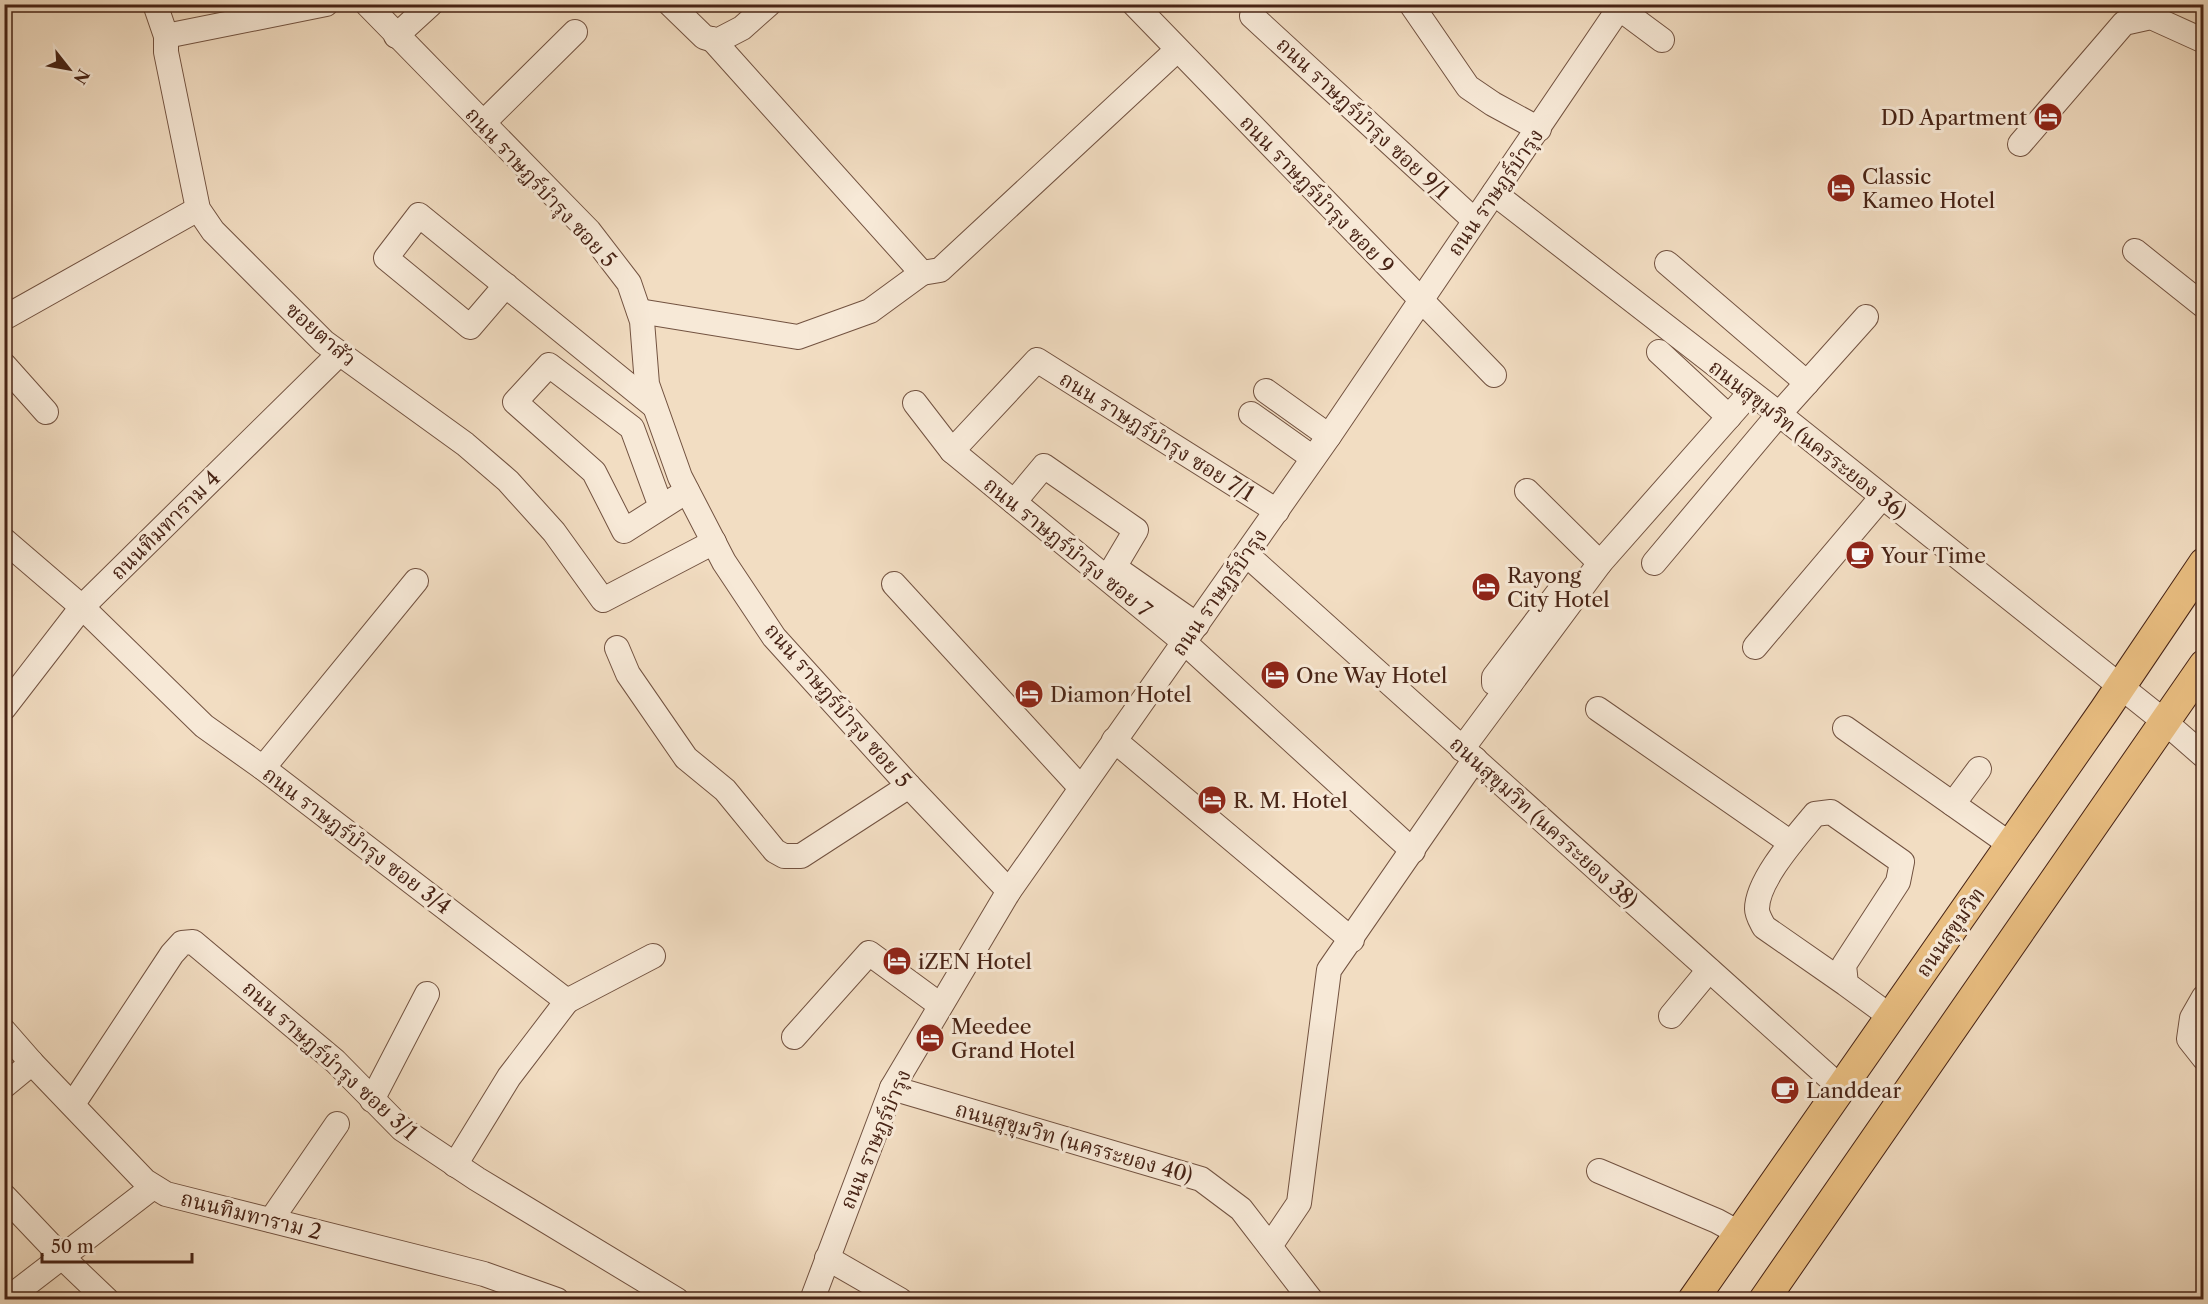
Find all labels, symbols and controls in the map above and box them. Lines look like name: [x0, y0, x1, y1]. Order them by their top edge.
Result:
street label: ถนน ราษฎร์บำรุง ซอย 9/1: [1272, 32, 1454, 204]
north arrow: [39, 39, 99, 99]
text: N: [70, 66, 94, 88]
hotel icon: DD Apartment: [2032, 101, 2064, 133]
street label: ถนน ราษฎร์บำรุง ซอย 5: [459, 102, 622, 274]
place label: DD Apartment: [1881, 105, 2028, 130]
street label: ถนน ราษฎร์บำรุง ซอย 9: [1235, 109, 1399, 279]
street label: ถนน ราษฎร์บำรุง: [1442, 123, 1550, 262]
place label: Classic Kameo Hotel: [1862, 164, 1995, 213]
hotel icon: Classic Kameo Hotel: [1825, 172, 1857, 204]
street label: ซอยตาสัว: [281, 297, 361, 371]
street label: ถนนสุขุมวิท (นครระยอง 36): [1703, 354, 1912, 526]
street label: ถนน ราษฎร์บำรุง ซอย 7/1: [1054, 366, 1259, 508]
street label: ถนนทิมทาราม 4: [105, 465, 225, 585]
street label: ถนน ราษฎร์บำรุง ซอย 7: [978, 472, 1158, 624]
street label: ถนน ราษฎร์บำรุง: [1166, 523, 1274, 662]
cafe icon: Your Time: [1844, 539, 1876, 571]
place label: Your Time: [1880, 543, 1986, 568]
place label: Rayong City Hotel: [1507, 563, 1609, 612]
hotel icon: Rayong City Hotel: [1470, 571, 1502, 603]
street label: ถนน ราษฎร์บำรุง ซอย 5: [758, 618, 916, 794]
hotel icon: One Way Hotel: [1259, 659, 1291, 691]
place label: One Way Hotel: [1296, 663, 1447, 688]
hotel icon: Diamon Hotel: [1013, 678, 1045, 710]
place label: Diamon Hotel: [1050, 682, 1191, 707]
street label: ถนนสุขุมวิท (นครระยอง 38): [1443, 731, 1643, 915]
street label: ถนน ราษฎร์บำรุง ซอย 3/4: [257, 761, 456, 921]
hotel icon: R. M. Hotel: [1196, 784, 1228, 816]
place label: R. M. Hotel: [1233, 788, 1348, 813]
street label: ถนนสุขุมวิท: [1910, 882, 1992, 983]
hotel icon: iZEN Hotel: [881, 945, 913, 977]
place label: iZEN Hotel: [918, 949, 1032, 974]
street label: ถนน ราษฎร์บำรุง ซอย 3/1: [236, 975, 423, 1147]
place label: Meedee Grand Hotel: [951, 1014, 1075, 1063]
hotel icon: Meedee Grand Hotel: [914, 1022, 946, 1054]
street label: ถนน ราษฎร์บำรุง: [834, 1065, 918, 1214]
cafe icon: Landdear: [1769, 1074, 1801, 1106]
place label: Landdear: [1806, 1078, 1901, 1103]
street label: ถนนสุขุมวิท (นครระยอง 40): [952, 1096, 1196, 1190]
street label: ถนนทิมทาราม 2: [178, 1185, 324, 1245]
scale bar: [42, 1226, 192, 1264]
text: 50 m: [51, 1236, 94, 1258]

